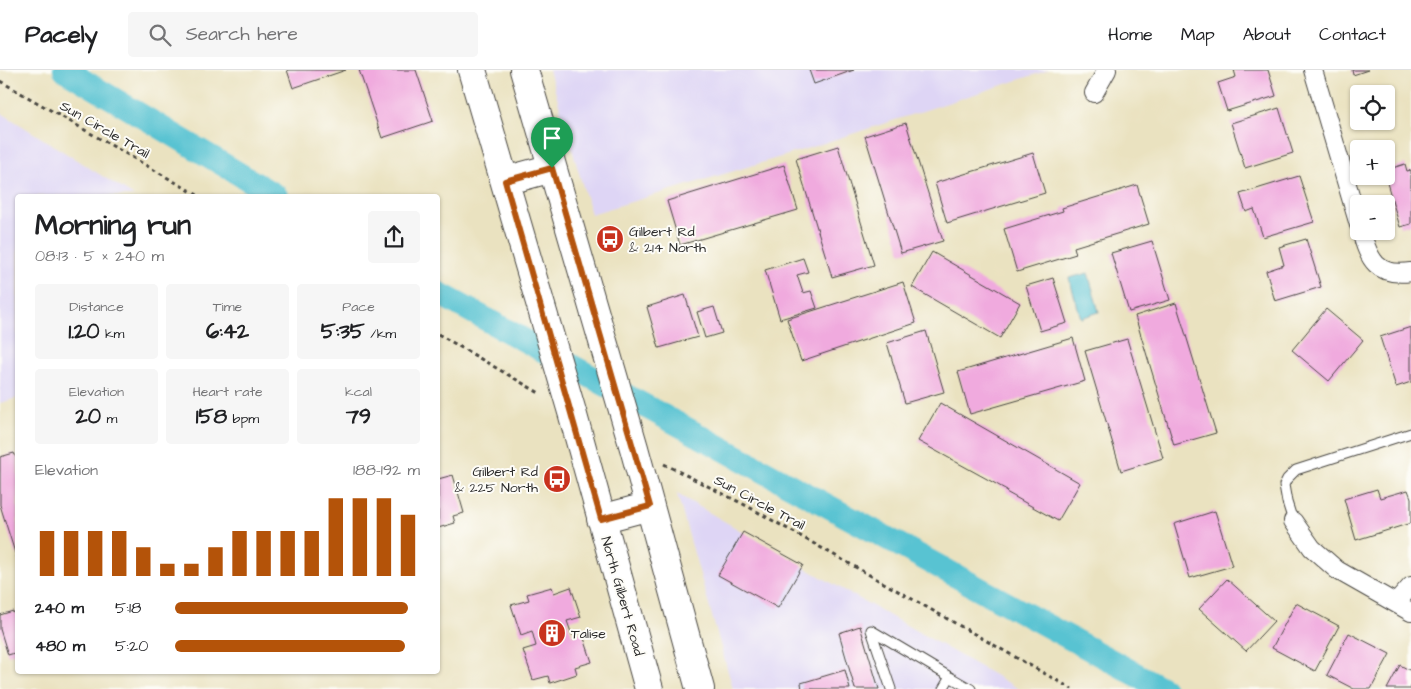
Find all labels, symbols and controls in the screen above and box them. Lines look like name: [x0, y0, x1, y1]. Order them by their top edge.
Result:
search box: [128, 12, 478, 57]
text: Pacely: [25, 18, 98, 52]
icon: search: [146, 21, 174, 49]
text: Search here: [186, 21, 298, 48]
text: Home: [1108, 22, 1153, 47]
text: Map: [1181, 22, 1215, 47]
text: About: [1243, 22, 1291, 47]
text: Contact: [1319, 22, 1386, 47]
map controls: [1350, 85, 1395, 240]
button: locate: [1350, 85, 1395, 130]
street label: Sun Circle Trail: [56, 96, 153, 164]
pin: [531, 117, 573, 168]
icon: arrive: [538, 124, 566, 152]
button: +: [1350, 140, 1395, 185]
button: −: [1350, 195, 1395, 240]
text: Morning run: [35, 206, 191, 245]
button: share: [368, 211, 420, 263]
place label: Gilbert Rd & 214 North: [629, 222, 706, 258]
bus stop icon: Gilbert Rd & 214 North: [595, 224, 625, 254]
text: 08:13 · 5 × 240 m: [35, 245, 164, 267]
text: Distance: [69, 297, 124, 317]
text: Time: [213, 297, 242, 317]
text: Pace: [342, 297, 375, 317]
text: 1.20: [68, 317, 99, 346]
text: 6:42: [206, 317, 249, 346]
text: 5:35: [321, 317, 365, 346]
text: km: [99, 324, 125, 344]
text: /km: [365, 324, 396, 344]
text: Elevation: [69, 382, 124, 402]
text: Heart rate: [192, 382, 263, 402]
text: kcal: [345, 382, 372, 402]
text: 20: [76, 402, 101, 431]
text: 158: [196, 402, 227, 431]
text: 79: [346, 402, 371, 431]
text: m: [101, 409, 117, 429]
text: bpm: [227, 409, 259, 429]
text: Elevation: [35, 459, 98, 481]
text: 188–192 m: [353, 459, 420, 481]
place label: Gilbert Rd & 225 North: [455, 462, 538, 498]
bus stop icon: Gilbert Rd & 225 North: [542, 464, 572, 494]
street label: Sun Circle Trail: [710, 470, 809, 535]
street label: North Gilbert Road: [595, 534, 649, 658]
text: 240 m: [35, 597, 84, 619]
text: 5:18: [115, 597, 141, 619]
building icon: Talise: [537, 618, 567, 648]
place label: Talise: [571, 624, 606, 644]
text: 480 m: [35, 635, 85, 657]
text: 5:20: [115, 635, 148, 657]

